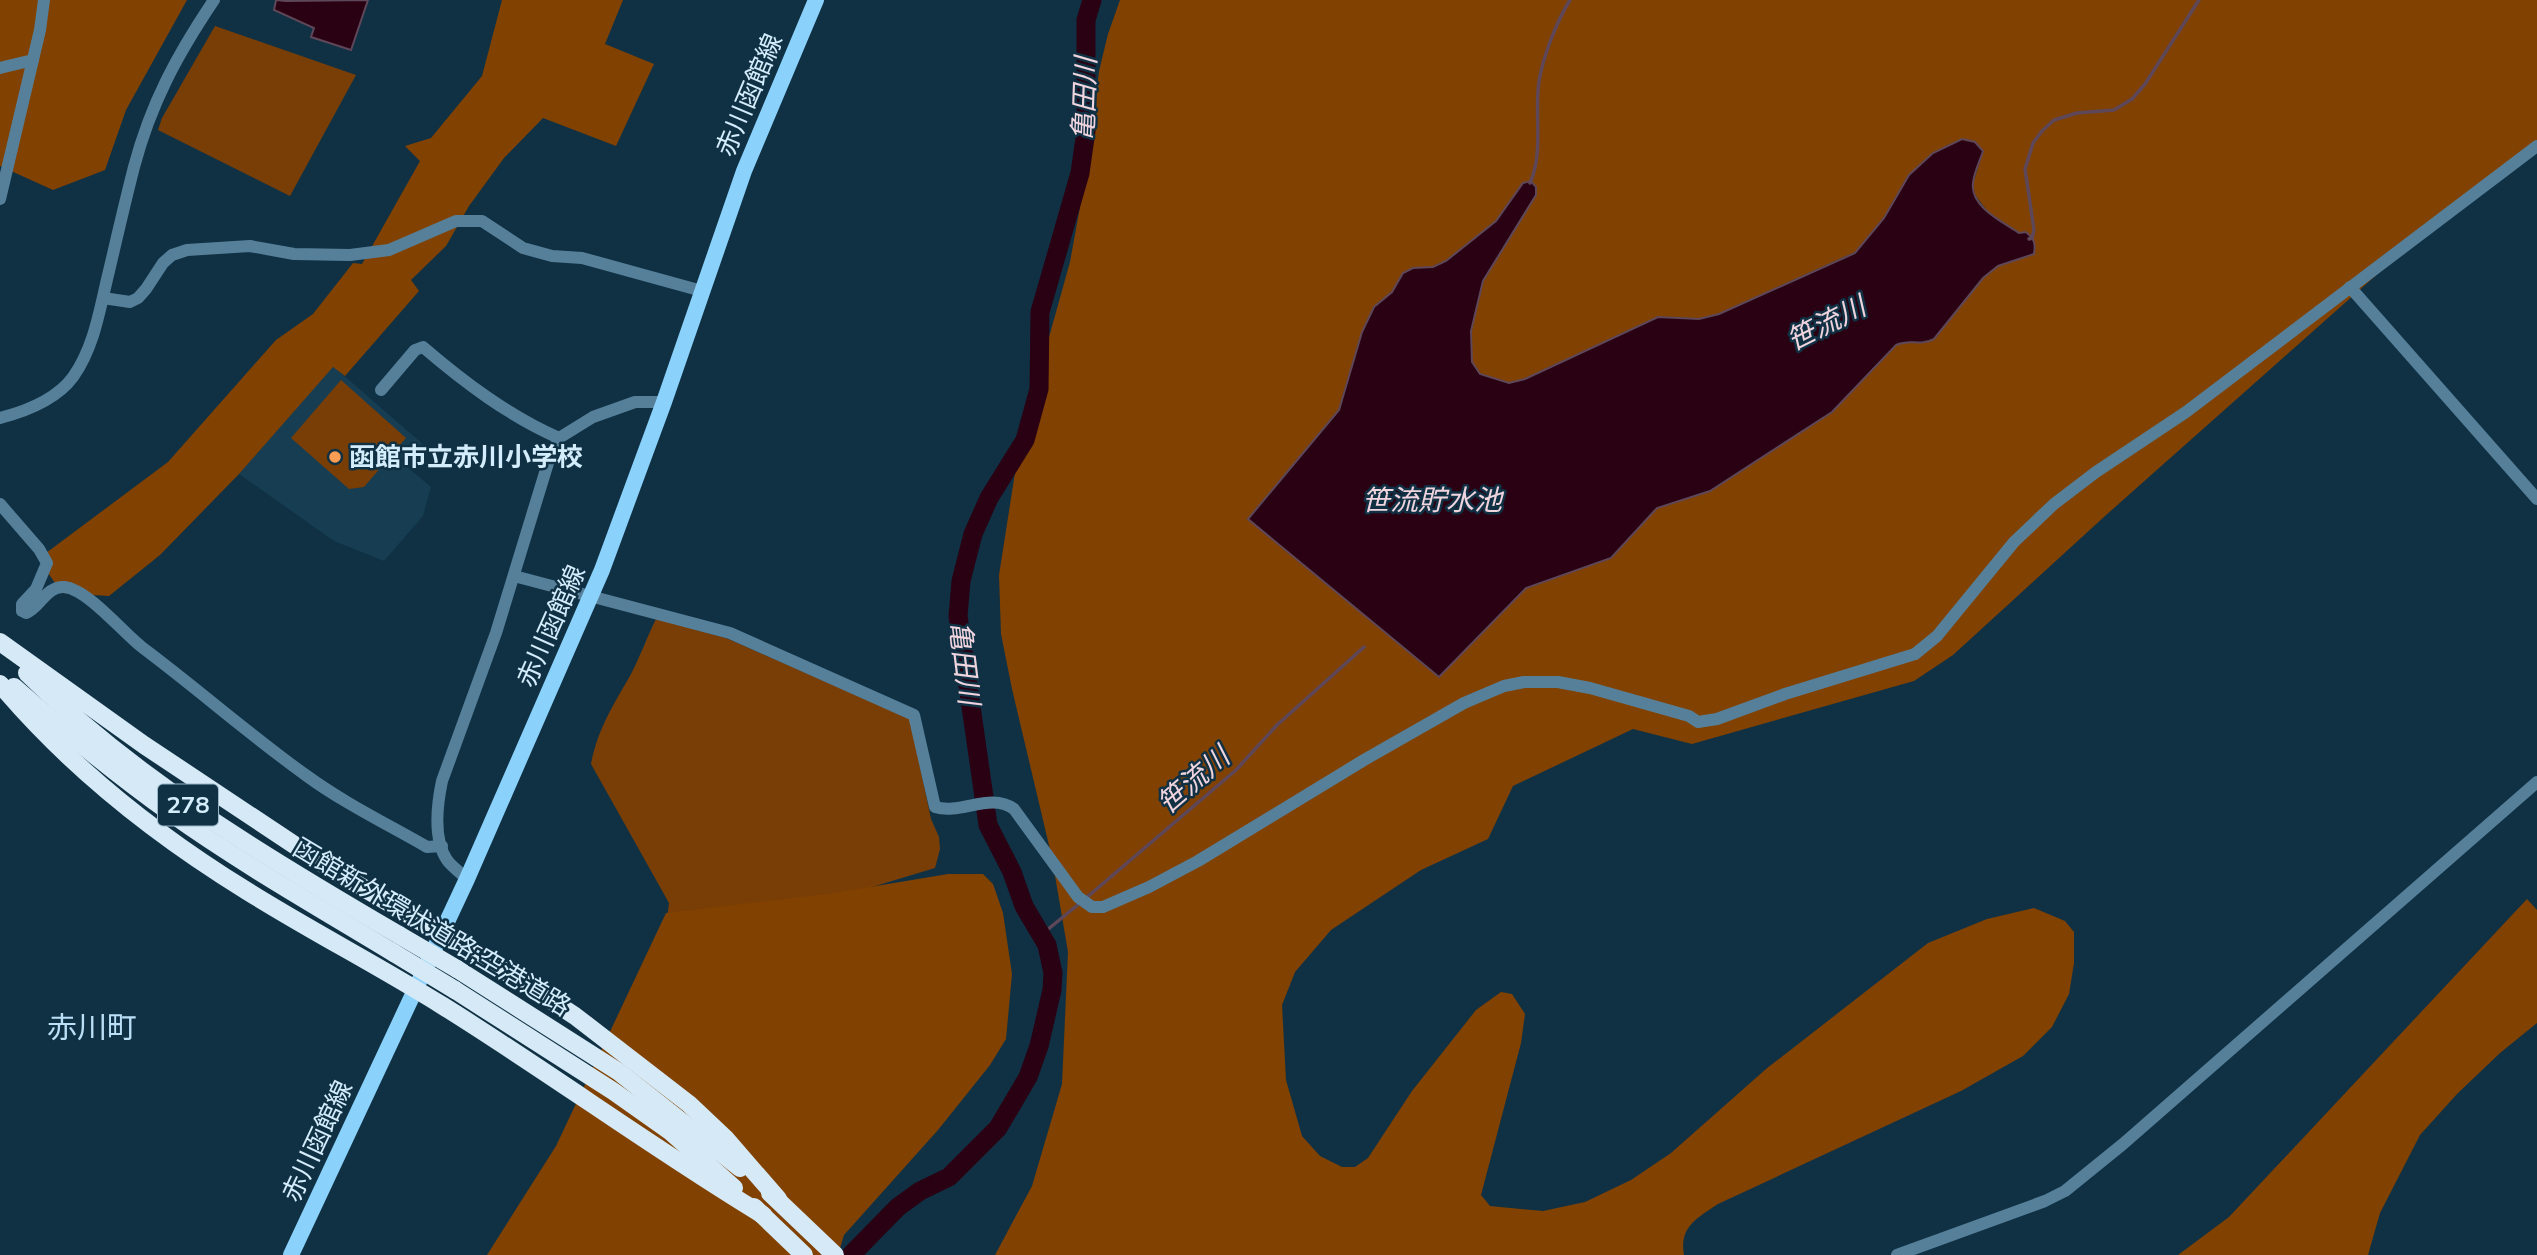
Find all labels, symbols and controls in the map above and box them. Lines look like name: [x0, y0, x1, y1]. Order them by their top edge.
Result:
street label: 赤川函館線: [708, 29, 789, 161]
water label: 亀田川: [1065, 53, 1103, 142]
water label: 笹流川: [1780, 287, 1874, 357]
place label: 函館市立赤川小学校: [349, 440, 583, 473]
marker: 函館市立赤川小学校: [327, 449, 343, 465]
water label: 笹流貯水池: [1362, 482, 1505, 517]
street label: 赤川函館線: [509, 560, 592, 692]
water label: 亀田川: [943, 619, 988, 710]
water label: 笹流川: [1149, 737, 1238, 820]
road number: 278: [158, 784, 218, 826]
street label: 函館新外環状道路;空港道路: [287, 831, 577, 1023]
district label: 赤川町: [47, 1008, 137, 1046]
street label: 赤川函館線: [274, 1075, 359, 1207]

